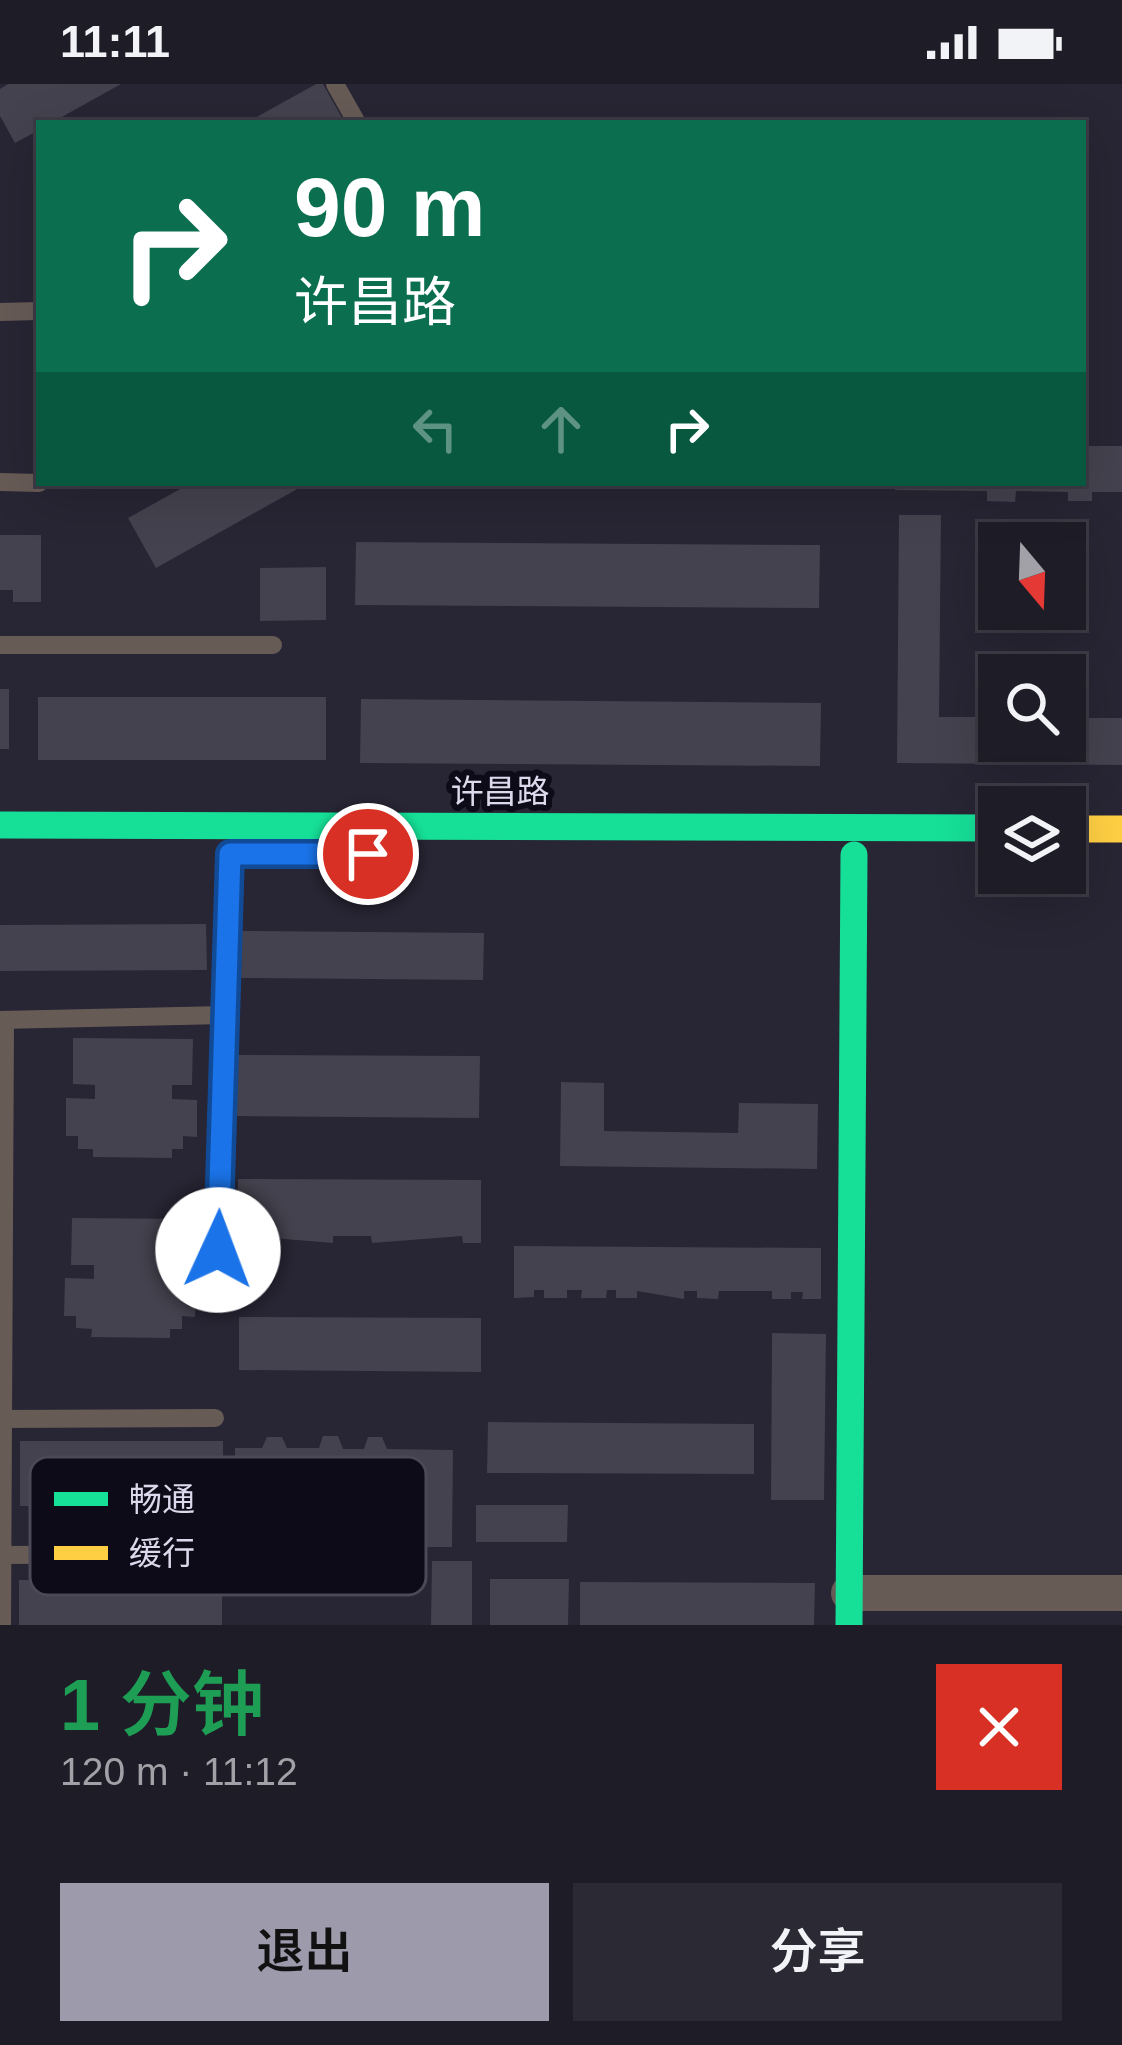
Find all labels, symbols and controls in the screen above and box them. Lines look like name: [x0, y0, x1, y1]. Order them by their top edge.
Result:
text: 11:11: [60, 16, 170, 67]
text: 90 m: [294, 160, 485, 254]
icon: right: [96, 168, 252, 324]
text: 许昌路: [294, 272, 456, 332]
icon: left: [402, 396, 468, 462]
icon: ahead: [528, 396, 594, 462]
icon: right: [654, 396, 720, 462]
north arrow: [978, 522, 1086, 630]
map controls: [978, 522, 1086, 894]
button: search: [978, 654, 1086, 762]
street label: 许昌路: [451, 773, 550, 810]
button: layers: [978, 786, 1086, 894]
pin: [317, 803, 419, 905]
icon: arrive: [335, 821, 401, 887]
position arrow: [155, 1187, 281, 1313]
legend: [30, 1457, 426, 1595]
text: 畅通: [129, 1481, 195, 1518]
text: 缓行: [129, 1535, 195, 1572]
button: close: [936, 1664, 1062, 1790]
text: 1 分钟: [60, 1665, 264, 1745]
text: 120 m · 11:12: [60, 1750, 298, 1793]
button: 退出: [60, 1883, 549, 2021]
button: 分享: [573, 1883, 1062, 2021]

